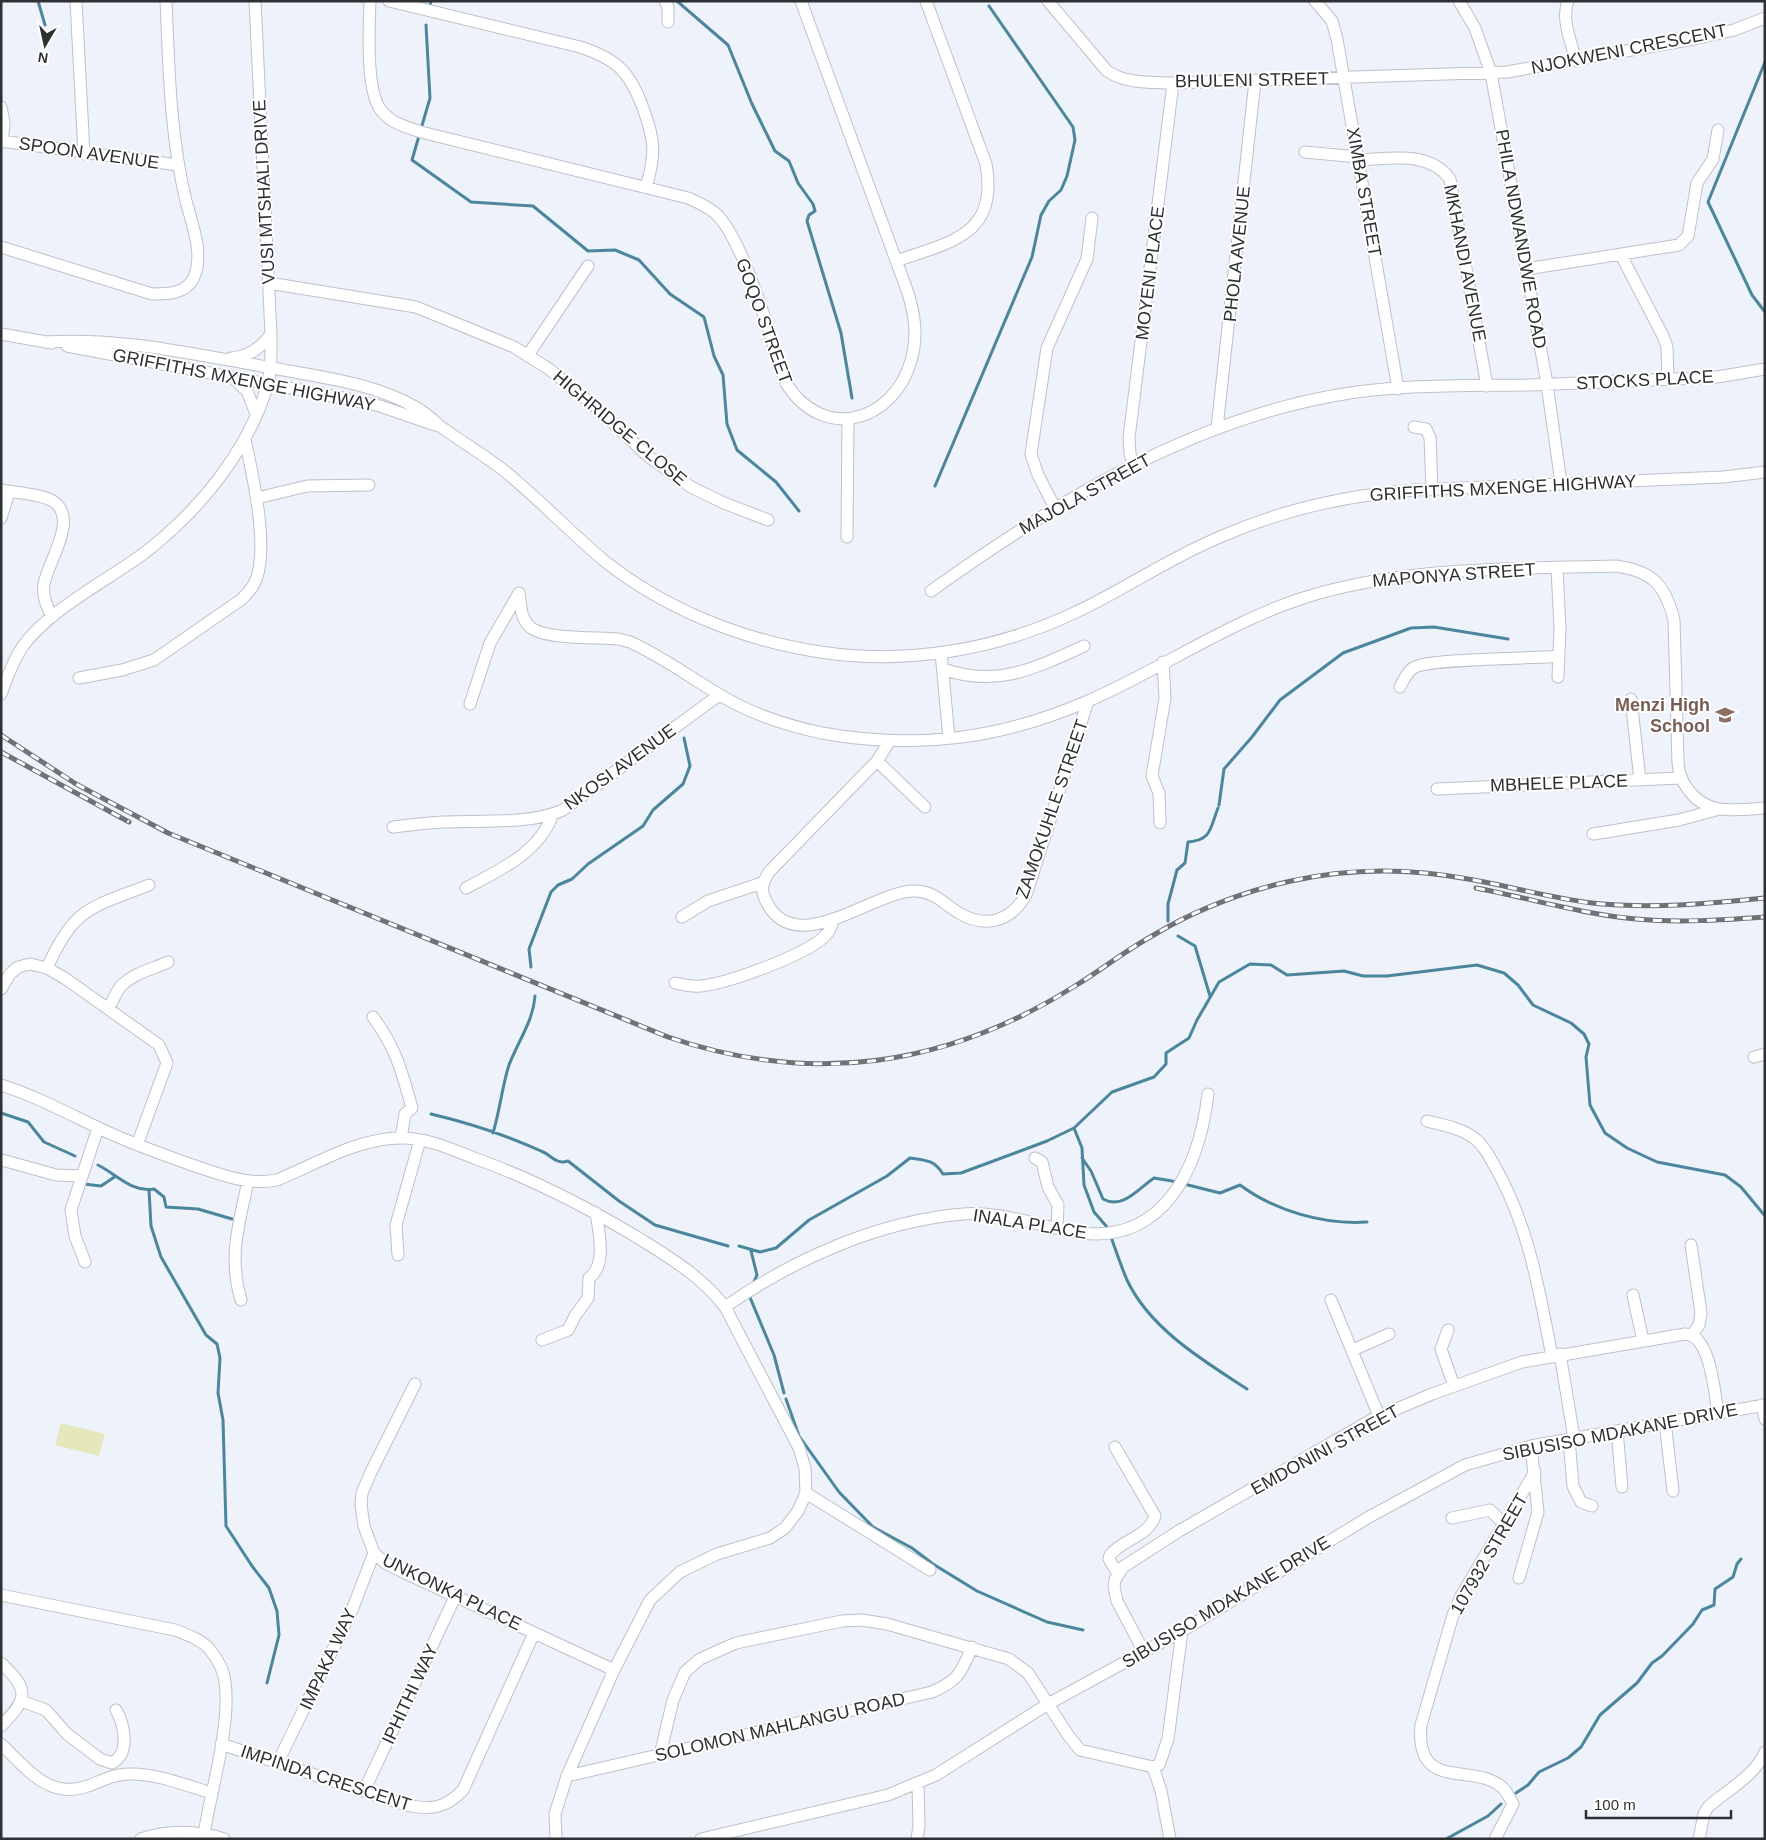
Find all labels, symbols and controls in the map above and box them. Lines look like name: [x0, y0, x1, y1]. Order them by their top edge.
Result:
north arrow: [20, 20, 70, 70]
street label: NJOKWENI CRESCENT: [1529, 20, 1729, 78]
text: N: [37, 49, 49, 67]
street label: BHULENI STREET: [1175, 69, 1329, 91]
street label: VUSI MTSHALI DRIVE: [249, 99, 279, 285]
street label: XIMBA STREET: [1343, 126, 1385, 258]
street label: PHILA NDWANDWE ROAD: [1492, 128, 1550, 350]
street label: SPOON AVENUE: [17, 133, 161, 173]
street label: MKHANDI AVENUE: [1440, 183, 1490, 343]
street label: PHOLA AVENUE: [1220, 185, 1254, 323]
street label: MOYENI PLACE: [1132, 205, 1168, 341]
street label: GOQO STREET: [732, 256, 796, 386]
street label: GRIFFITHS MXENGE HIGHWAY: [111, 345, 377, 415]
street label: HIGHRIDGE CLOSE: [549, 366, 691, 490]
street label: STOCKS PLACE: [1576, 366, 1714, 394]
street label: MAJOLA STREET: [1016, 450, 1154, 538]
street label: GRIFFITHS MXENGE HIGHWAY: [1369, 471, 1637, 505]
street label: MAPONYA STREET: [1372, 559, 1536, 591]
place label: Menzi High School: [1615, 695, 1710, 736]
school or university icon: Menzi High School: [1714, 704, 1736, 726]
street label: ZAMOKUHLE STREET: [1012, 717, 1092, 901]
street label: NKOSI AVENUE: [560, 720, 680, 814]
street label: MBHELE PLACE: [1490, 771, 1628, 795]
street label: INALA PLACE: [972, 1205, 1088, 1243]
street label: SIBUSISO MDAKANE DRIVE: [1501, 1399, 1739, 1465]
street label: EMDONINI STREET: [1248, 1401, 1402, 1499]
street label: 107932 STREET: [1446, 1490, 1532, 1618]
street label: SIBUSISO MDAKANE DRIVE: [1118, 1532, 1334, 1672]
street label: UNKONKA PLACE: [379, 1550, 525, 1634]
street label: IMPAKA WAY: [296, 1605, 360, 1713]
street label: IPHITHI WAY: [378, 1641, 442, 1747]
street label: SOLOMON MAHLANGU ROAD: [653, 1688, 907, 1766]
street label: IMPINDA CRESCENT: [238, 1741, 414, 1815]
scale bar: [1586, 1788, 1731, 1820]
text: 100 m: [1594, 1796, 1636, 1813]

